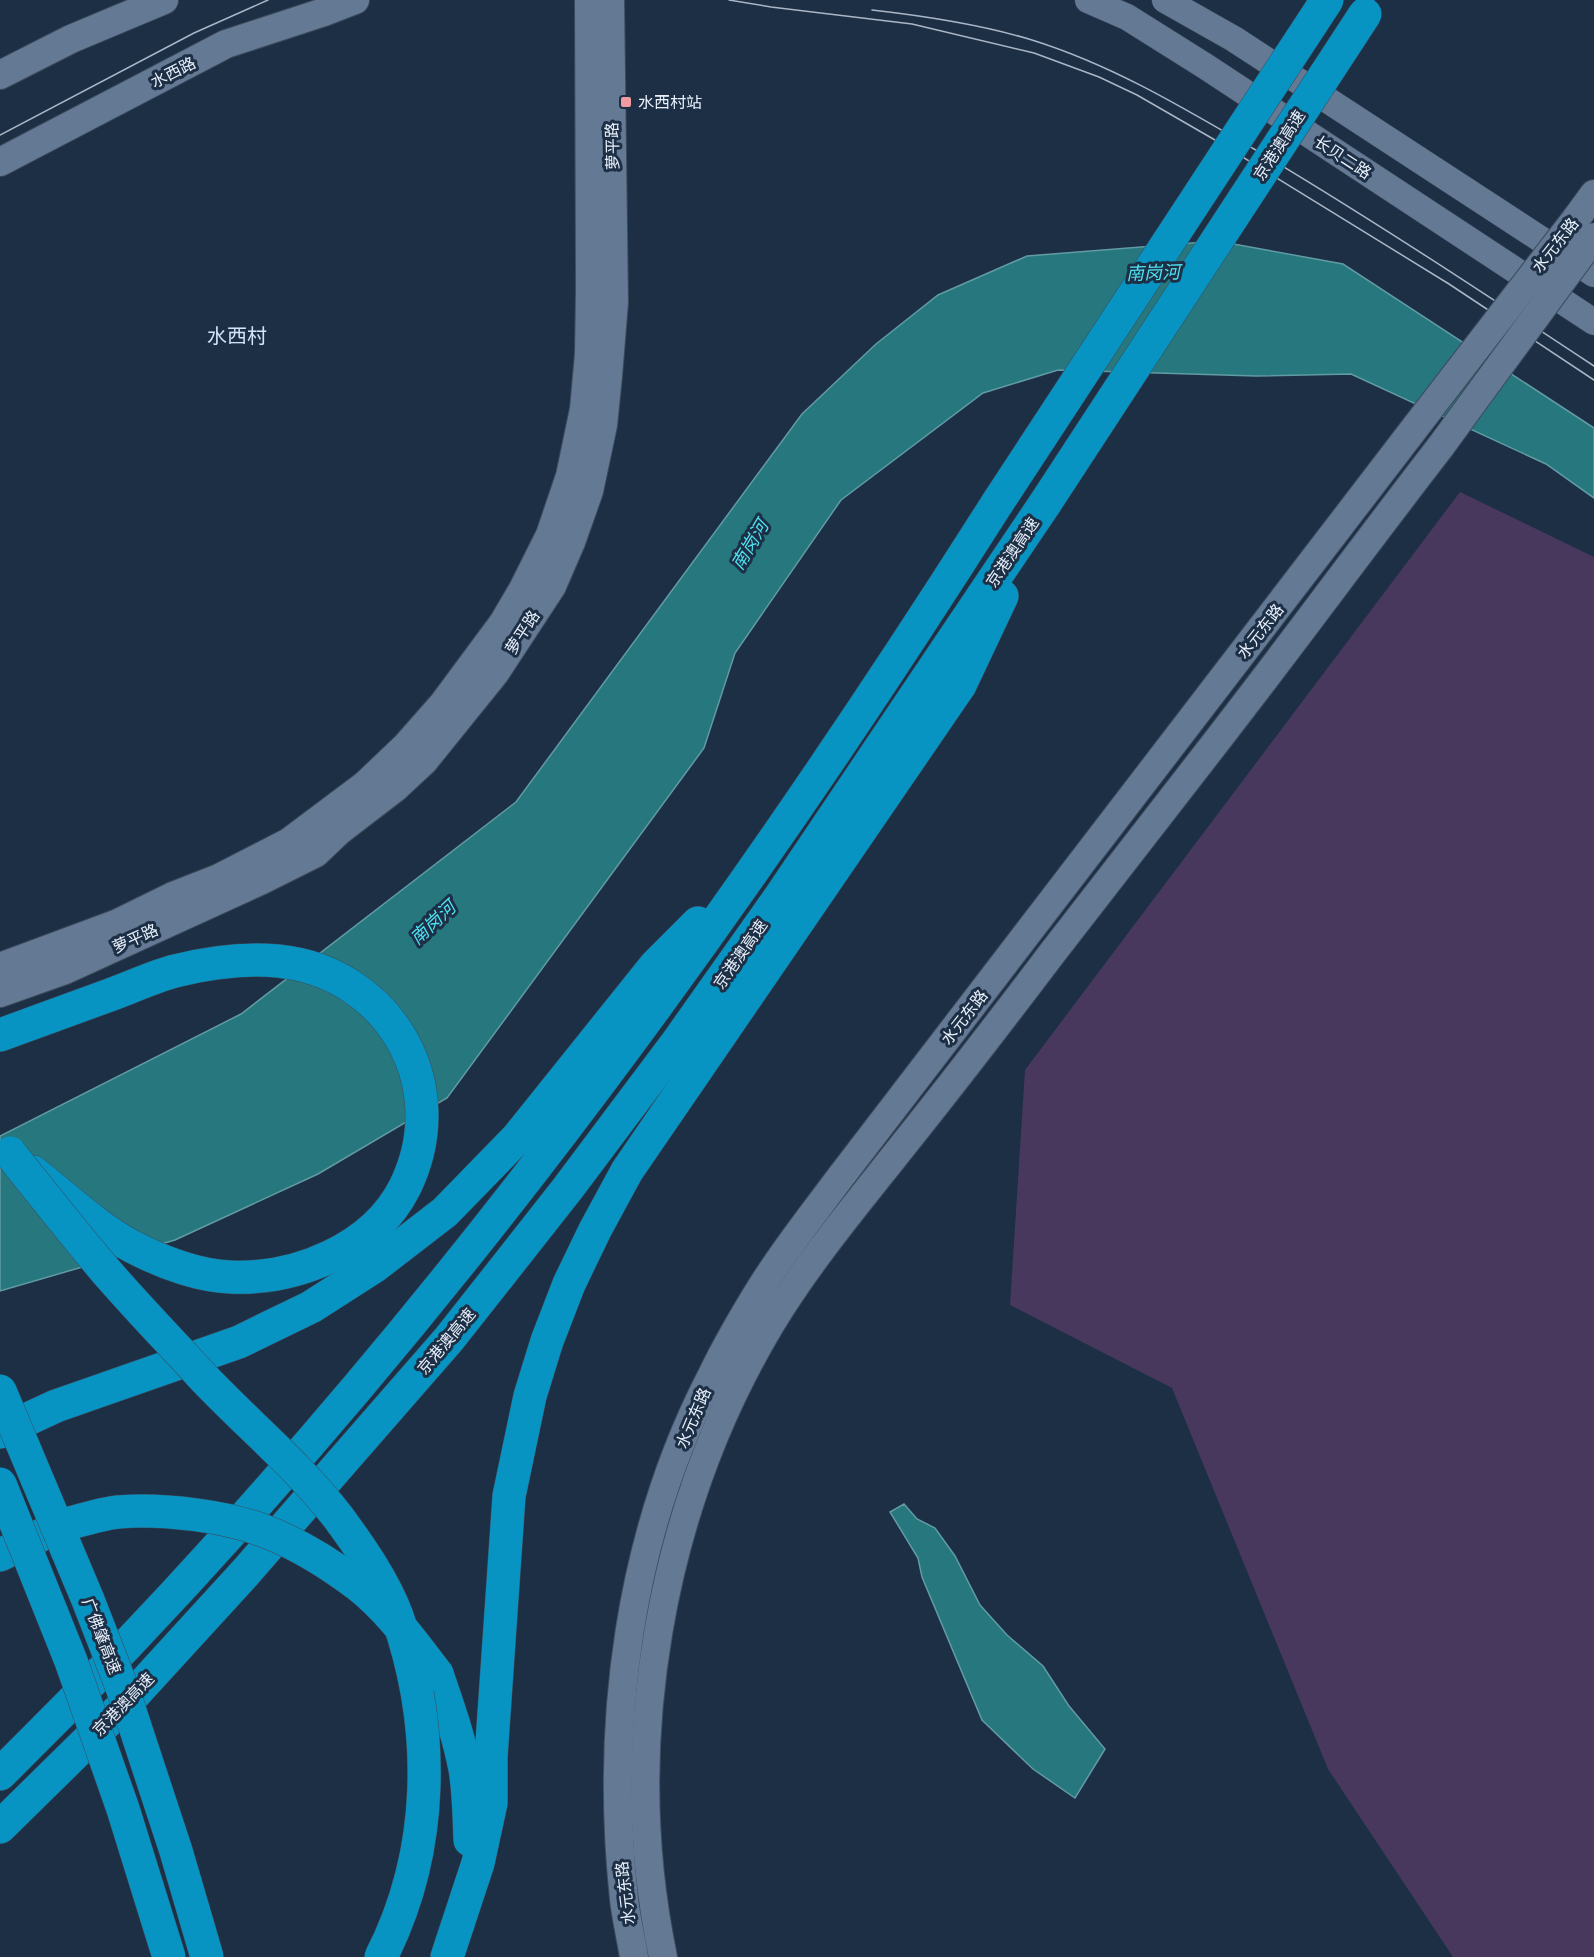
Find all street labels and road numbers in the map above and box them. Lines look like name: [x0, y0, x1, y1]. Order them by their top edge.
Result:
street label: 水西路: [147, 51, 199, 93]
street label: 京港澳高速: [1248, 105, 1310, 185]
street label: 萝平路: [601, 122, 623, 170]
street label: 长贝二路: [1310, 130, 1376, 184]
street label: 水元东路: [1527, 213, 1583, 277]
street label: 京港澳高速: [981, 513, 1043, 591]
street label: 水元东路: [1232, 599, 1288, 663]
street label: 萝平路: [500, 606, 544, 658]
street label: 京港澳高速: [708, 915, 772, 993]
street label: 萝平路: [109, 918, 161, 958]
street label: 水元东路: [936, 985, 992, 1049]
street label: 京港澳高速: [412, 1303, 480, 1379]
street label: 水元东路: [670, 1384, 716, 1452]
street label: 广佛肇高速: [77, 1595, 127, 1677]
street label: 京港澳高速: [87, 1668, 159, 1740]
street label: 水元东路: [610, 1860, 640, 1926]

